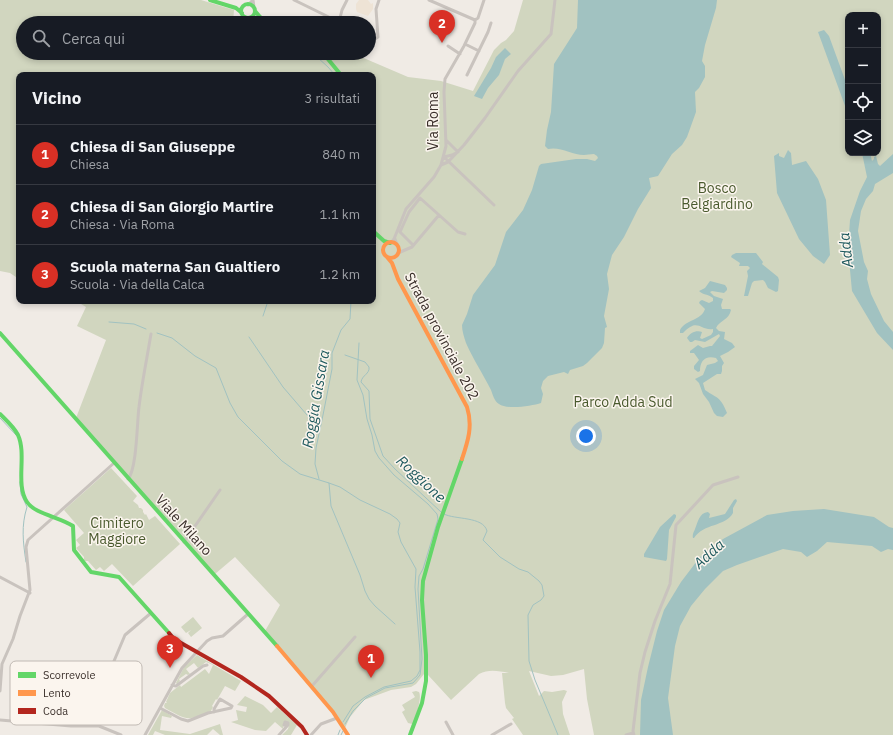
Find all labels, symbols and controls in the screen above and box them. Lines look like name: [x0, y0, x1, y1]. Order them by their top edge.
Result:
pin: 2: [429, 10, 455, 43]
map controls: [845, 12, 881, 156]
button: +: [845, 12, 881, 48]
search box: [16, 16, 376, 60]
icon: search: [30, 27, 52, 49]
text: Cerca qui: [62, 29, 125, 48]
button: −: [845, 48, 881, 84]
button: locate: [845, 84, 881, 120]
text: Vicino: [32, 87, 81, 109]
text: 3 risultati: [305, 90, 360, 107]
street label: Via Roma: [424, 91, 442, 151]
button: layers: [845, 120, 881, 156]
text: Chiesa di San Giuseppe: [70, 137, 235, 156]
text: 1: [41, 146, 49, 163]
text: 840 m: [322, 146, 360, 163]
text: Chiesa: [70, 156, 109, 173]
park label: Bosco Belgiardino: [681, 179, 753, 213]
text: Chiesa di San Giorgio Martire: [70, 197, 274, 216]
text: 2: [41, 206, 49, 223]
text: 1.1 km: [320, 206, 360, 223]
text: Chiesa · Via Roma: [70, 216, 174, 233]
water label: Adda: [834, 231, 857, 270]
text: Scuola materna San Gualtiero: [70, 257, 280, 276]
text: 3: [41, 266, 49, 283]
text: 1.2 km: [320, 266, 360, 283]
street label: Strada provinciale 202: [401, 269, 483, 403]
text: Scuola · Via della Calca: [70, 276, 205, 293]
water label: Roggia Gissara: [298, 348, 334, 450]
park label: Parco Adda Sud: [573, 393, 673, 411]
your location: [576, 426, 596, 446]
water label: Roggione: [393, 451, 450, 507]
street label: Viale Milano: [152, 491, 216, 559]
park label: Cimitero Maggiore: [88, 514, 146, 548]
water label: Adda: [688, 535, 728, 573]
pin: 3: [157, 635, 183, 668]
pin: 1: [358, 645, 384, 678]
legend: [10, 661, 142, 725]
text: Scorrevole: [43, 668, 96, 682]
text: Lento: [43, 686, 71, 700]
text: Coda: [43, 704, 68, 718]

